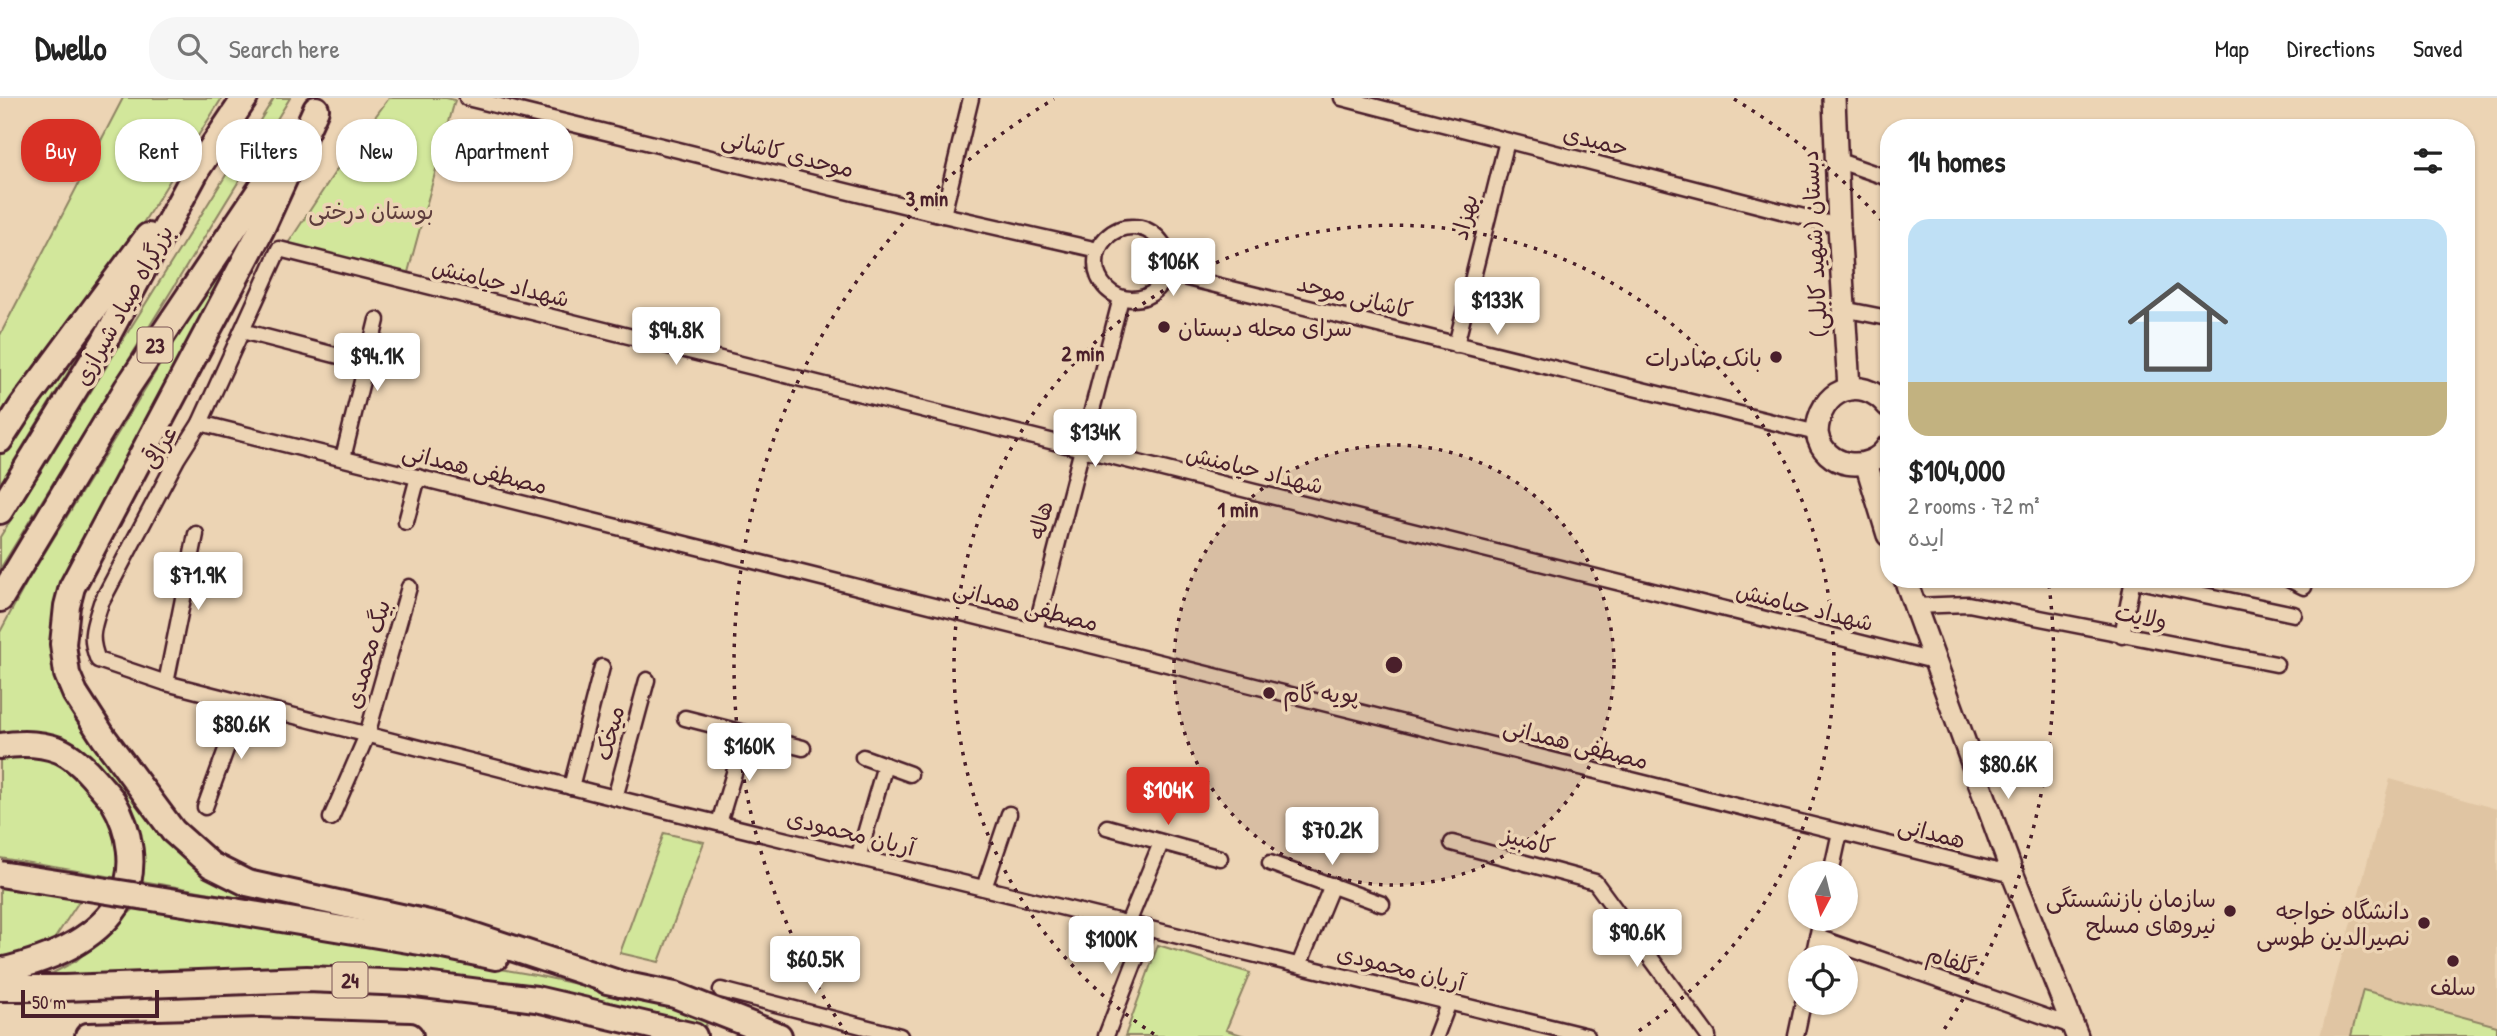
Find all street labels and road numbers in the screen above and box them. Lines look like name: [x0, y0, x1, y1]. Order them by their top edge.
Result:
street label: حمیدی: [1560, 117, 1632, 163]
street label: موحدی کاشانی: [718, 122, 858, 184]
street label: دبستان (شهید کابلی): [1794, 150, 1834, 338]
street label: بهزاد: [1443, 191, 1485, 243]
street label: بزرگراه صیاد شیرازی: [66, 219, 180, 391]
street label: شهداد حیامنش: [429, 250, 573, 314]
street label: کاشانی موحد: [1294, 267, 1416, 325]
road number: 23: [138, 328, 172, 362]
street label: عراقی: [134, 420, 184, 474]
street label: مصطفی همدانی: [399, 435, 551, 501]
street label: شهداد حیامنش: [1183, 437, 1327, 501]
street label: هاله: [1020, 497, 1060, 543]
street label: مصطفی همدانی: [950, 572, 1102, 638]
street label: شهداد حیامنش: [1733, 574, 1877, 638]
street label: بیگ محمدی: [337, 596, 397, 712]
street label: ولایت: [2112, 596, 2170, 636]
street label: میخک: [587, 702, 631, 764]
street label: مصطفی همدانی: [1500, 710, 1652, 776]
street label: آریان محمودی: [784, 801, 919, 863]
street label: همدانی: [1895, 809, 1969, 855]
street label: کامبیز: [1498, 818, 1559, 862]
street label: آریان محمودی: [1334, 936, 1469, 998]
street label: گلفام: [1922, 937, 1981, 986]
road number: 24: [332, 962, 368, 998]

